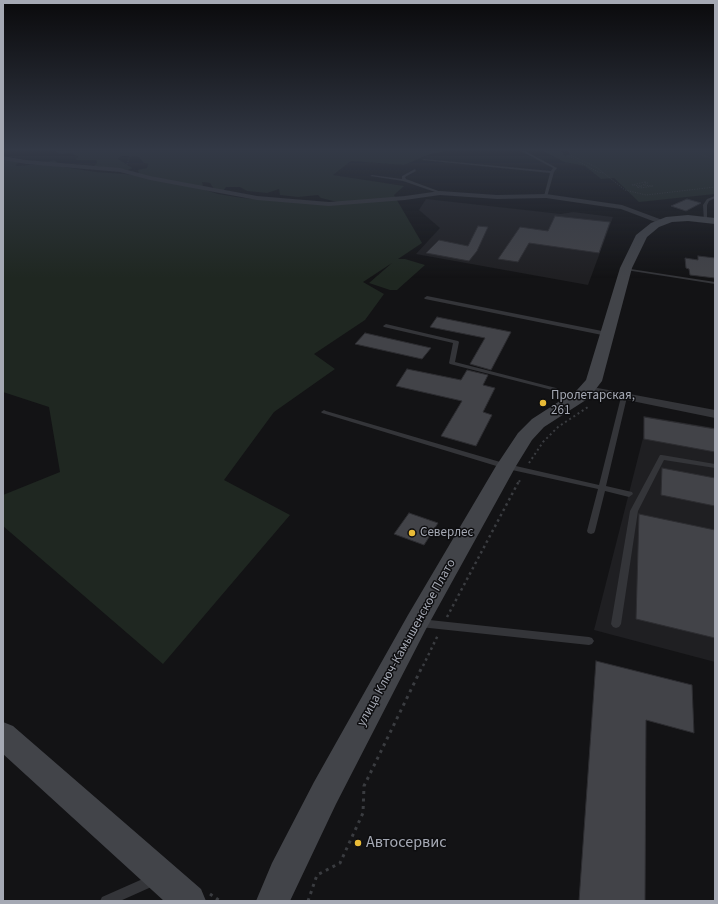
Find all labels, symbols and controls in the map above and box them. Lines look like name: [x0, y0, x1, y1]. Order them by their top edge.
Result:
place label: Пролетарская, 261: [551, 388, 635, 419]
marker: Пролетарская, 261: [538, 398, 548, 408]
place label: Северлес: [420, 525, 473, 541]
marker: Северлес: [407, 528, 417, 538]
street label: улица Ключ-Камышенское Плато: [354, 557, 460, 729]
place label: Автосервис: [366, 833, 447, 853]
marker: Автосервис: [353, 838, 363, 848]

